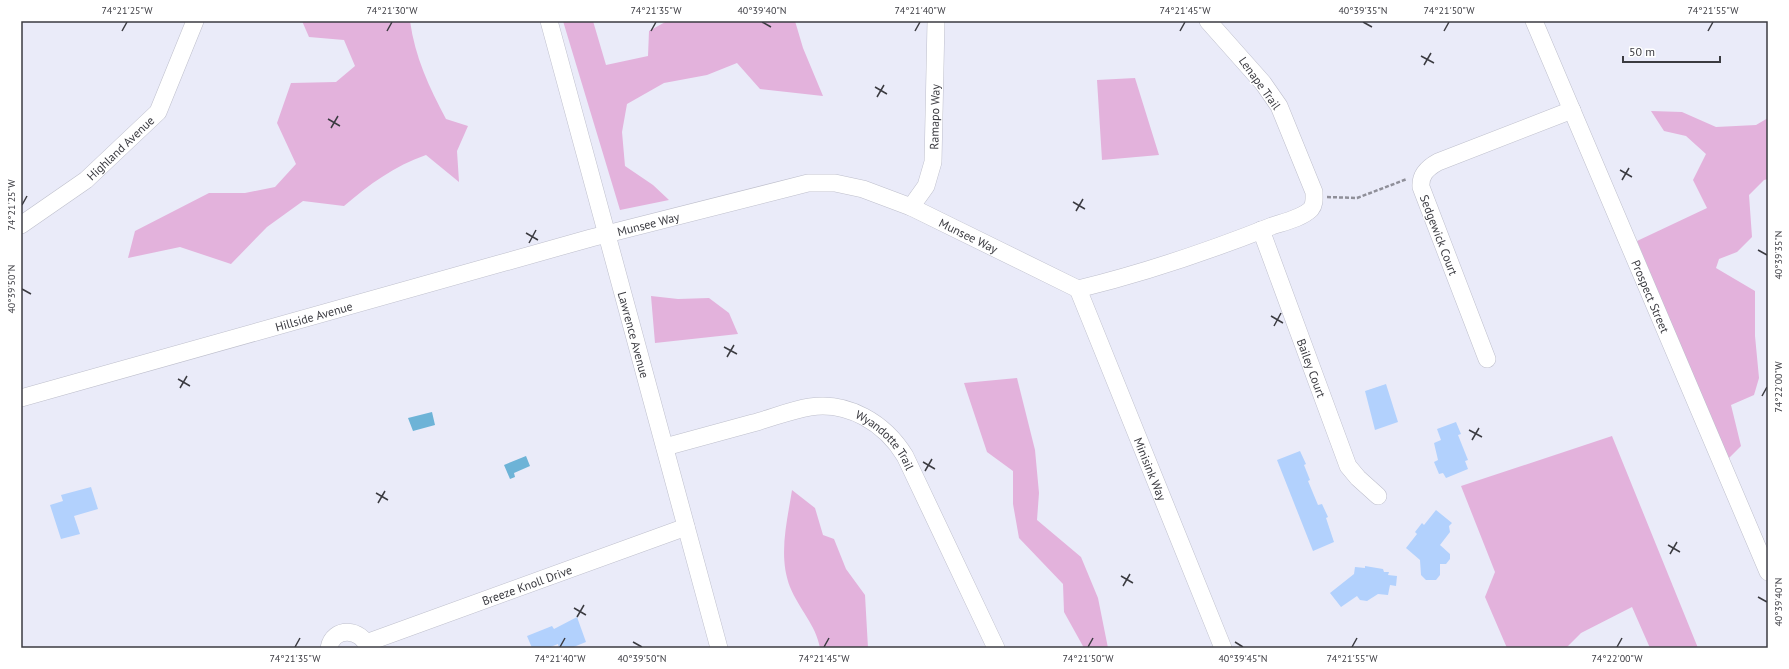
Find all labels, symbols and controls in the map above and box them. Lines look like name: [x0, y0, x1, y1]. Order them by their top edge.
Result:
text: 74°21'25"W: [101, 4, 153, 17]
text: 74°21'30"W: [366, 4, 418, 17]
text: 74°21'35"W: [630, 4, 682, 17]
text: 40°39'40"N: [737, 4, 787, 17]
text: 74°21'40"W: [894, 4, 946, 17]
text: 74°21'45"W: [1159, 4, 1211, 17]
text: 40°39'35"N: [1338, 4, 1388, 17]
text: 74°21'50"W: [1423, 4, 1475, 17]
text: 74°21'55"W: [1687, 4, 1739, 17]
scale bar: [1623, 38, 1720, 64]
text: 50 m: [1629, 44, 1655, 59]
street label: Lenape Trail: [1236, 54, 1284, 113]
street label: Ramapo Way: [926, 83, 942, 150]
street label: Highland Avenue: [83, 112, 157, 183]
text: 74°21'25"W: [5, 179, 18, 231]
street label: Sedgewick Court: [1417, 193, 1461, 277]
street label: Munsee Way: [615, 208, 681, 239]
street label: Munsee Way: [937, 215, 1001, 256]
text: 40°39'35"N: [1772, 230, 1785, 280]
street label: Prospect Street: [1629, 257, 1673, 335]
text: 40°39'50"N: [5, 264, 18, 314]
street label: Lawrence Avenue: [615, 290, 653, 380]
street label: Hillside Avenue: [273, 298, 354, 334]
street label: Bailey Court: [1294, 336, 1330, 400]
text: 74°22'00"W: [1772, 361, 1785, 413]
street label: Wyandotte Trail: [853, 406, 918, 473]
street label: Minisink Way: [1131, 435, 1170, 503]
street label: Breeze Knoll Drive: [480, 562, 574, 608]
text: 40°39'40"N: [1772, 577, 1785, 627]
text: 74°21'35"W: [269, 652, 321, 665]
text: 74°21'40"W: [534, 652, 586, 665]
text: 40°39'50"N: [617, 652, 667, 665]
text: 74°21'45"W: [798, 652, 850, 665]
text: 74°21'50"W: [1062, 652, 1114, 665]
text: 40°39'45"N: [1218, 652, 1268, 665]
text: 74°21'55"W: [1326, 652, 1378, 665]
text: 74°22'00"W: [1591, 652, 1643, 665]

